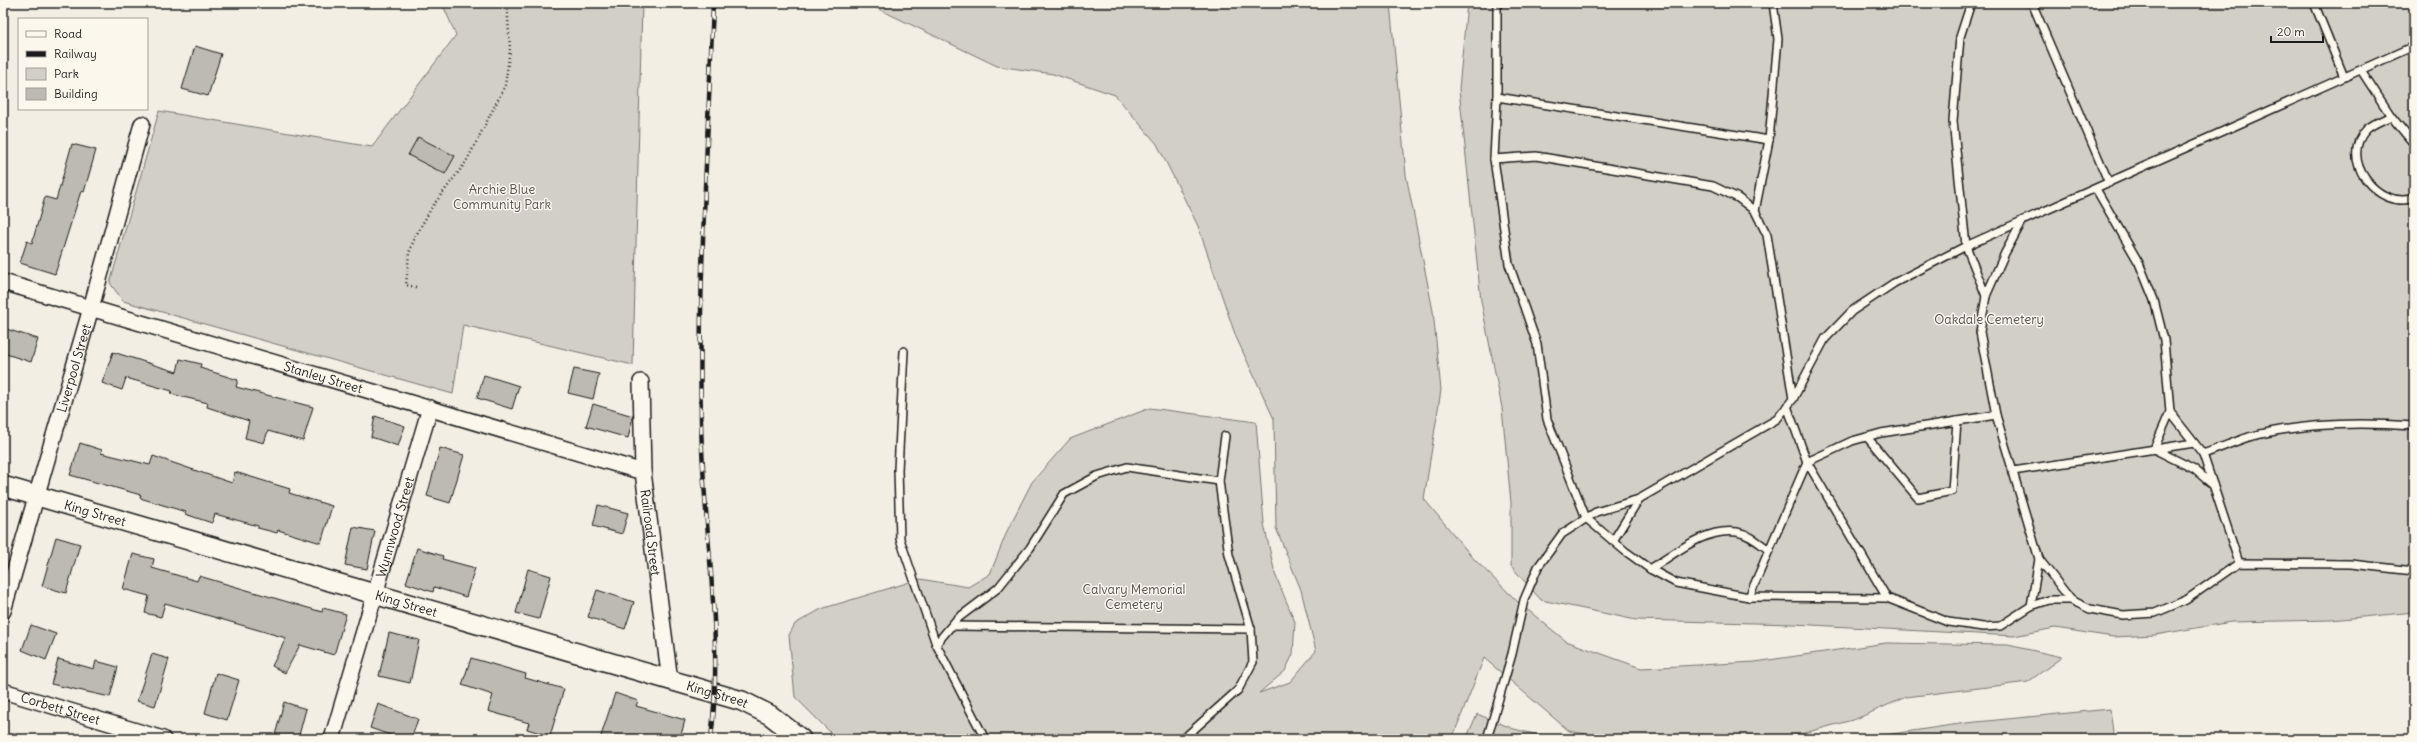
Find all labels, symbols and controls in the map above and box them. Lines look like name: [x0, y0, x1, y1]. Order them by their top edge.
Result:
legend: [18, 18, 148, 110]
scale bar: [2271, 18, 2323, 44]
text: 20 m: [2277, 24, 2305, 39]
text: Road: [54, 26, 82, 41]
text: Railway: [54, 46, 97, 61]
text: Park: [54, 66, 79, 81]
text: Building: [54, 86, 98, 101]
park label: Archie Blue Community Park: [453, 181, 551, 213]
park label: Oakdale Cemetery: [1934, 311, 2044, 328]
street label: Liverpool Street: [53, 321, 95, 414]
street label: Stanley Street: [282, 357, 365, 397]
street label: Wynnwood Street: [372, 474, 418, 579]
street label: Railroad Street: [637, 488, 665, 577]
street label: King Street: [62, 496, 129, 530]
park label: Calvary Memorial Cemetery: [1083, 581, 1185, 613]
street label: King Street: [373, 586, 440, 621]
street label: King Street: [684, 677, 752, 712]
street label: Corbett Street: [19, 688, 103, 728]

